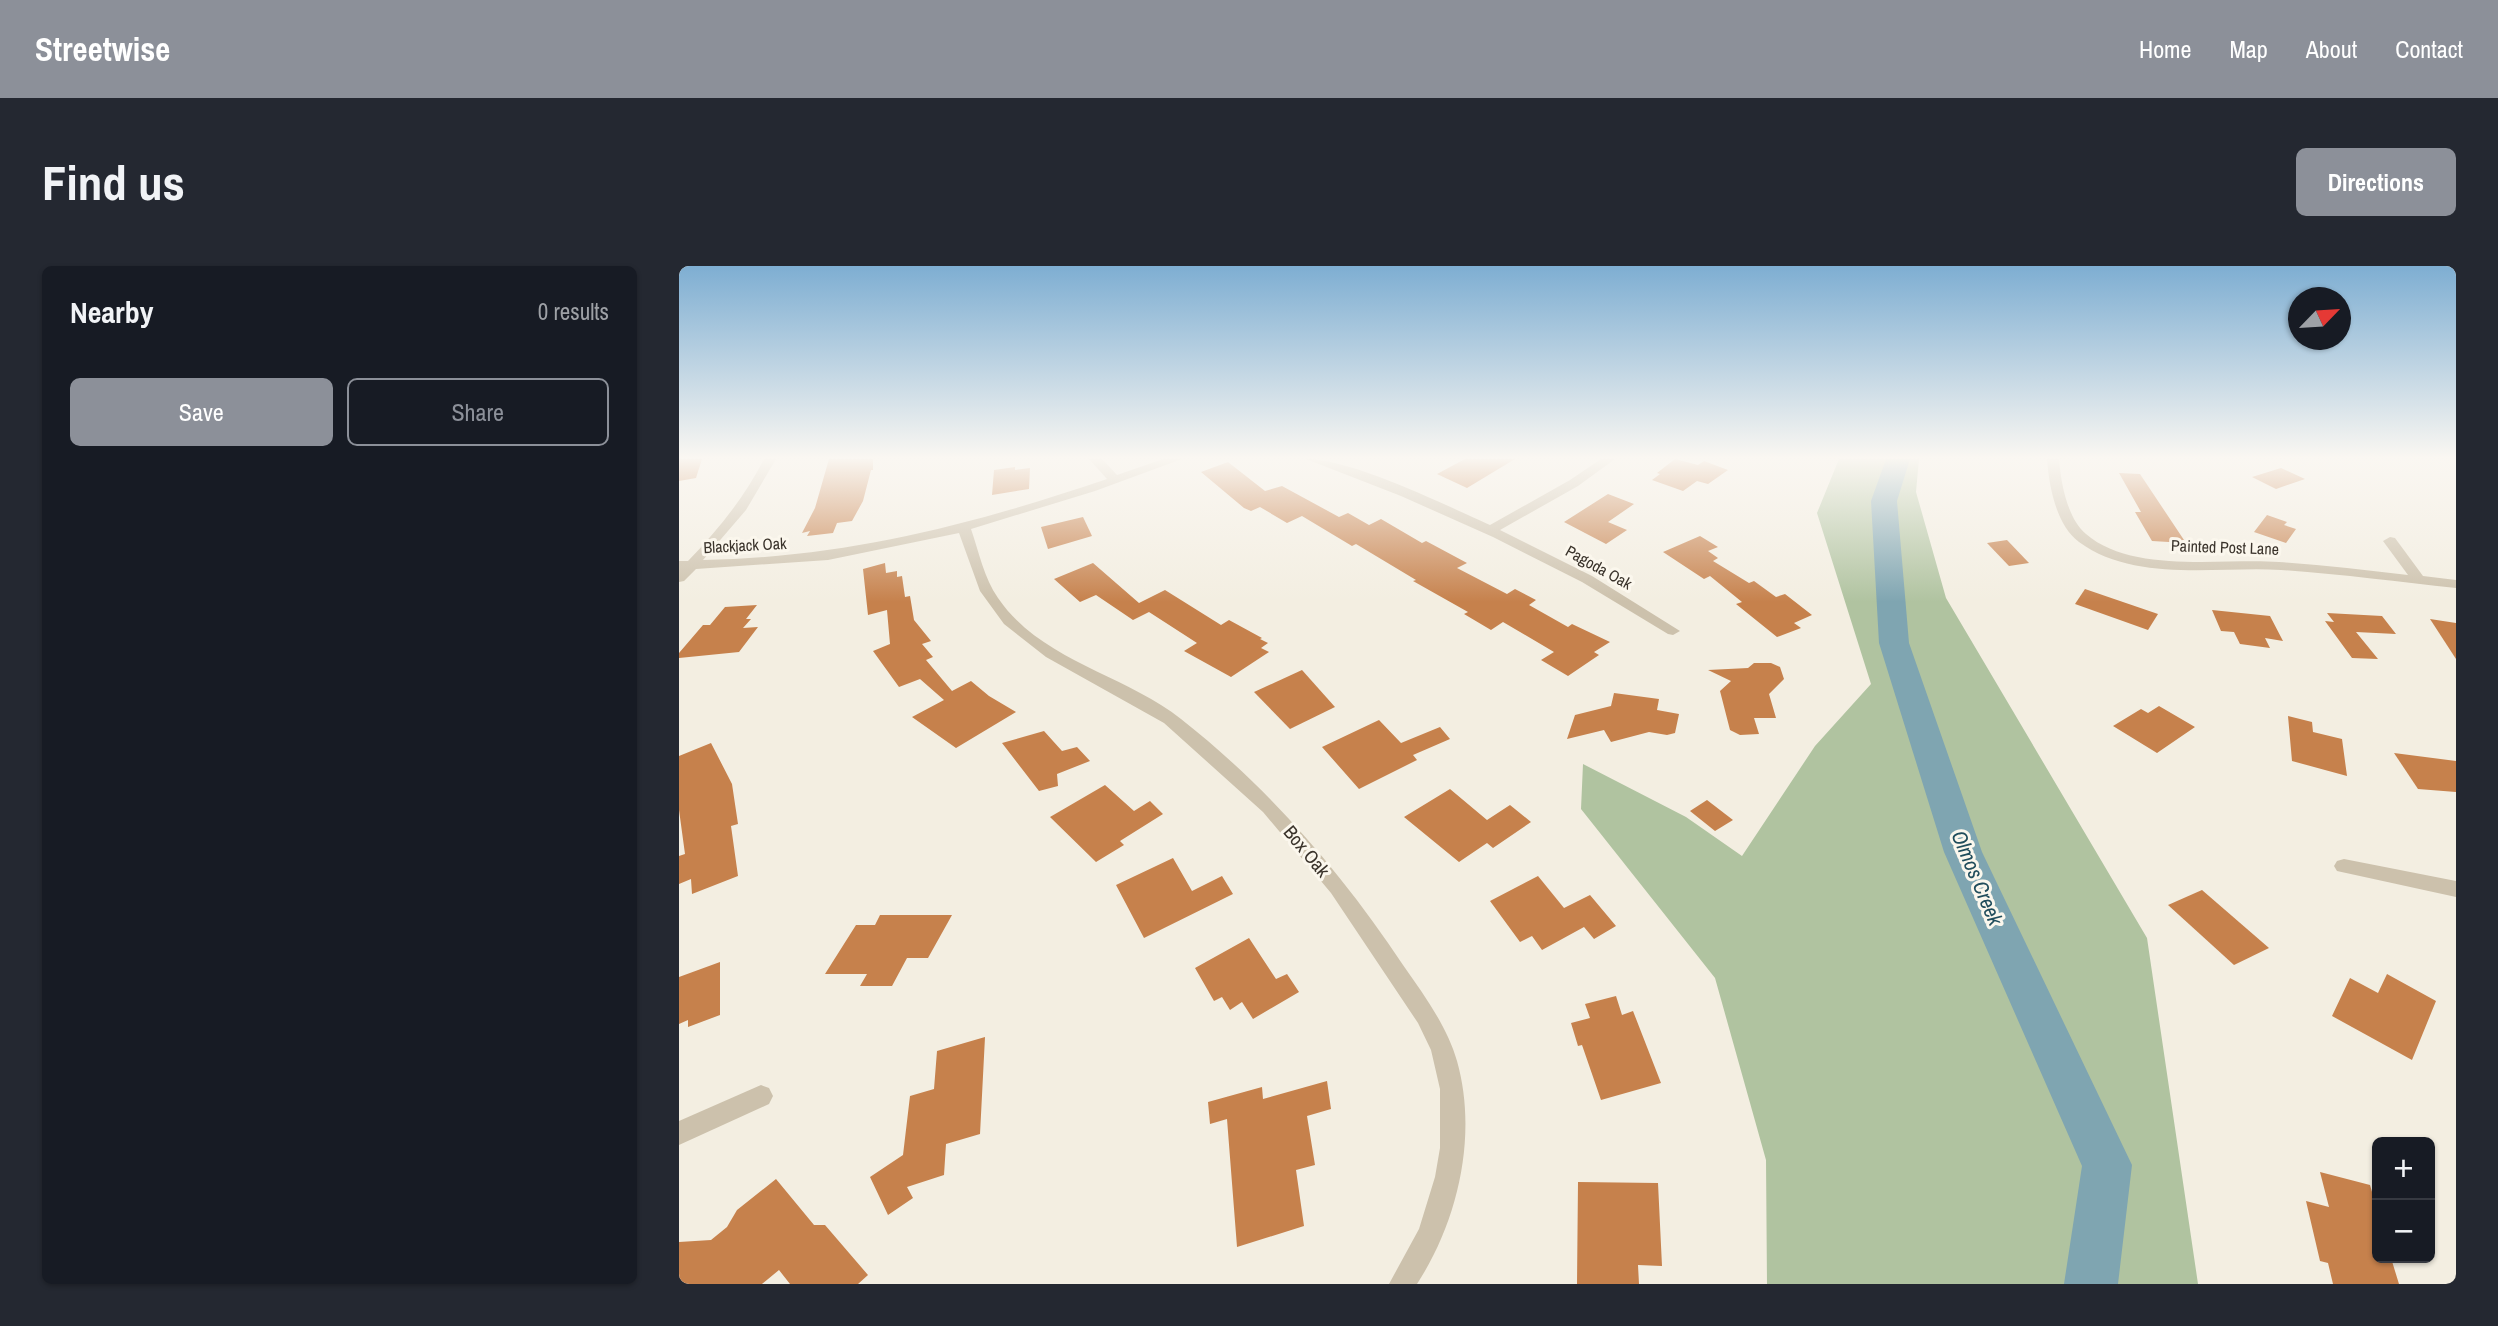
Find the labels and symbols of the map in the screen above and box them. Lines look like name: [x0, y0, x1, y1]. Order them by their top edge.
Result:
north arrow: [2288, 287, 2351, 350]
street label: Blackjack Oak: [703, 532, 788, 558]
street label: Painted Post Lane: [2171, 534, 2279, 560]
street label: Pagoda Oak: [1562, 540, 1637, 595]
street label: Box Oak: [1278, 820, 1336, 882]
water label: Olmos Creek: [1944, 826, 2011, 931]

